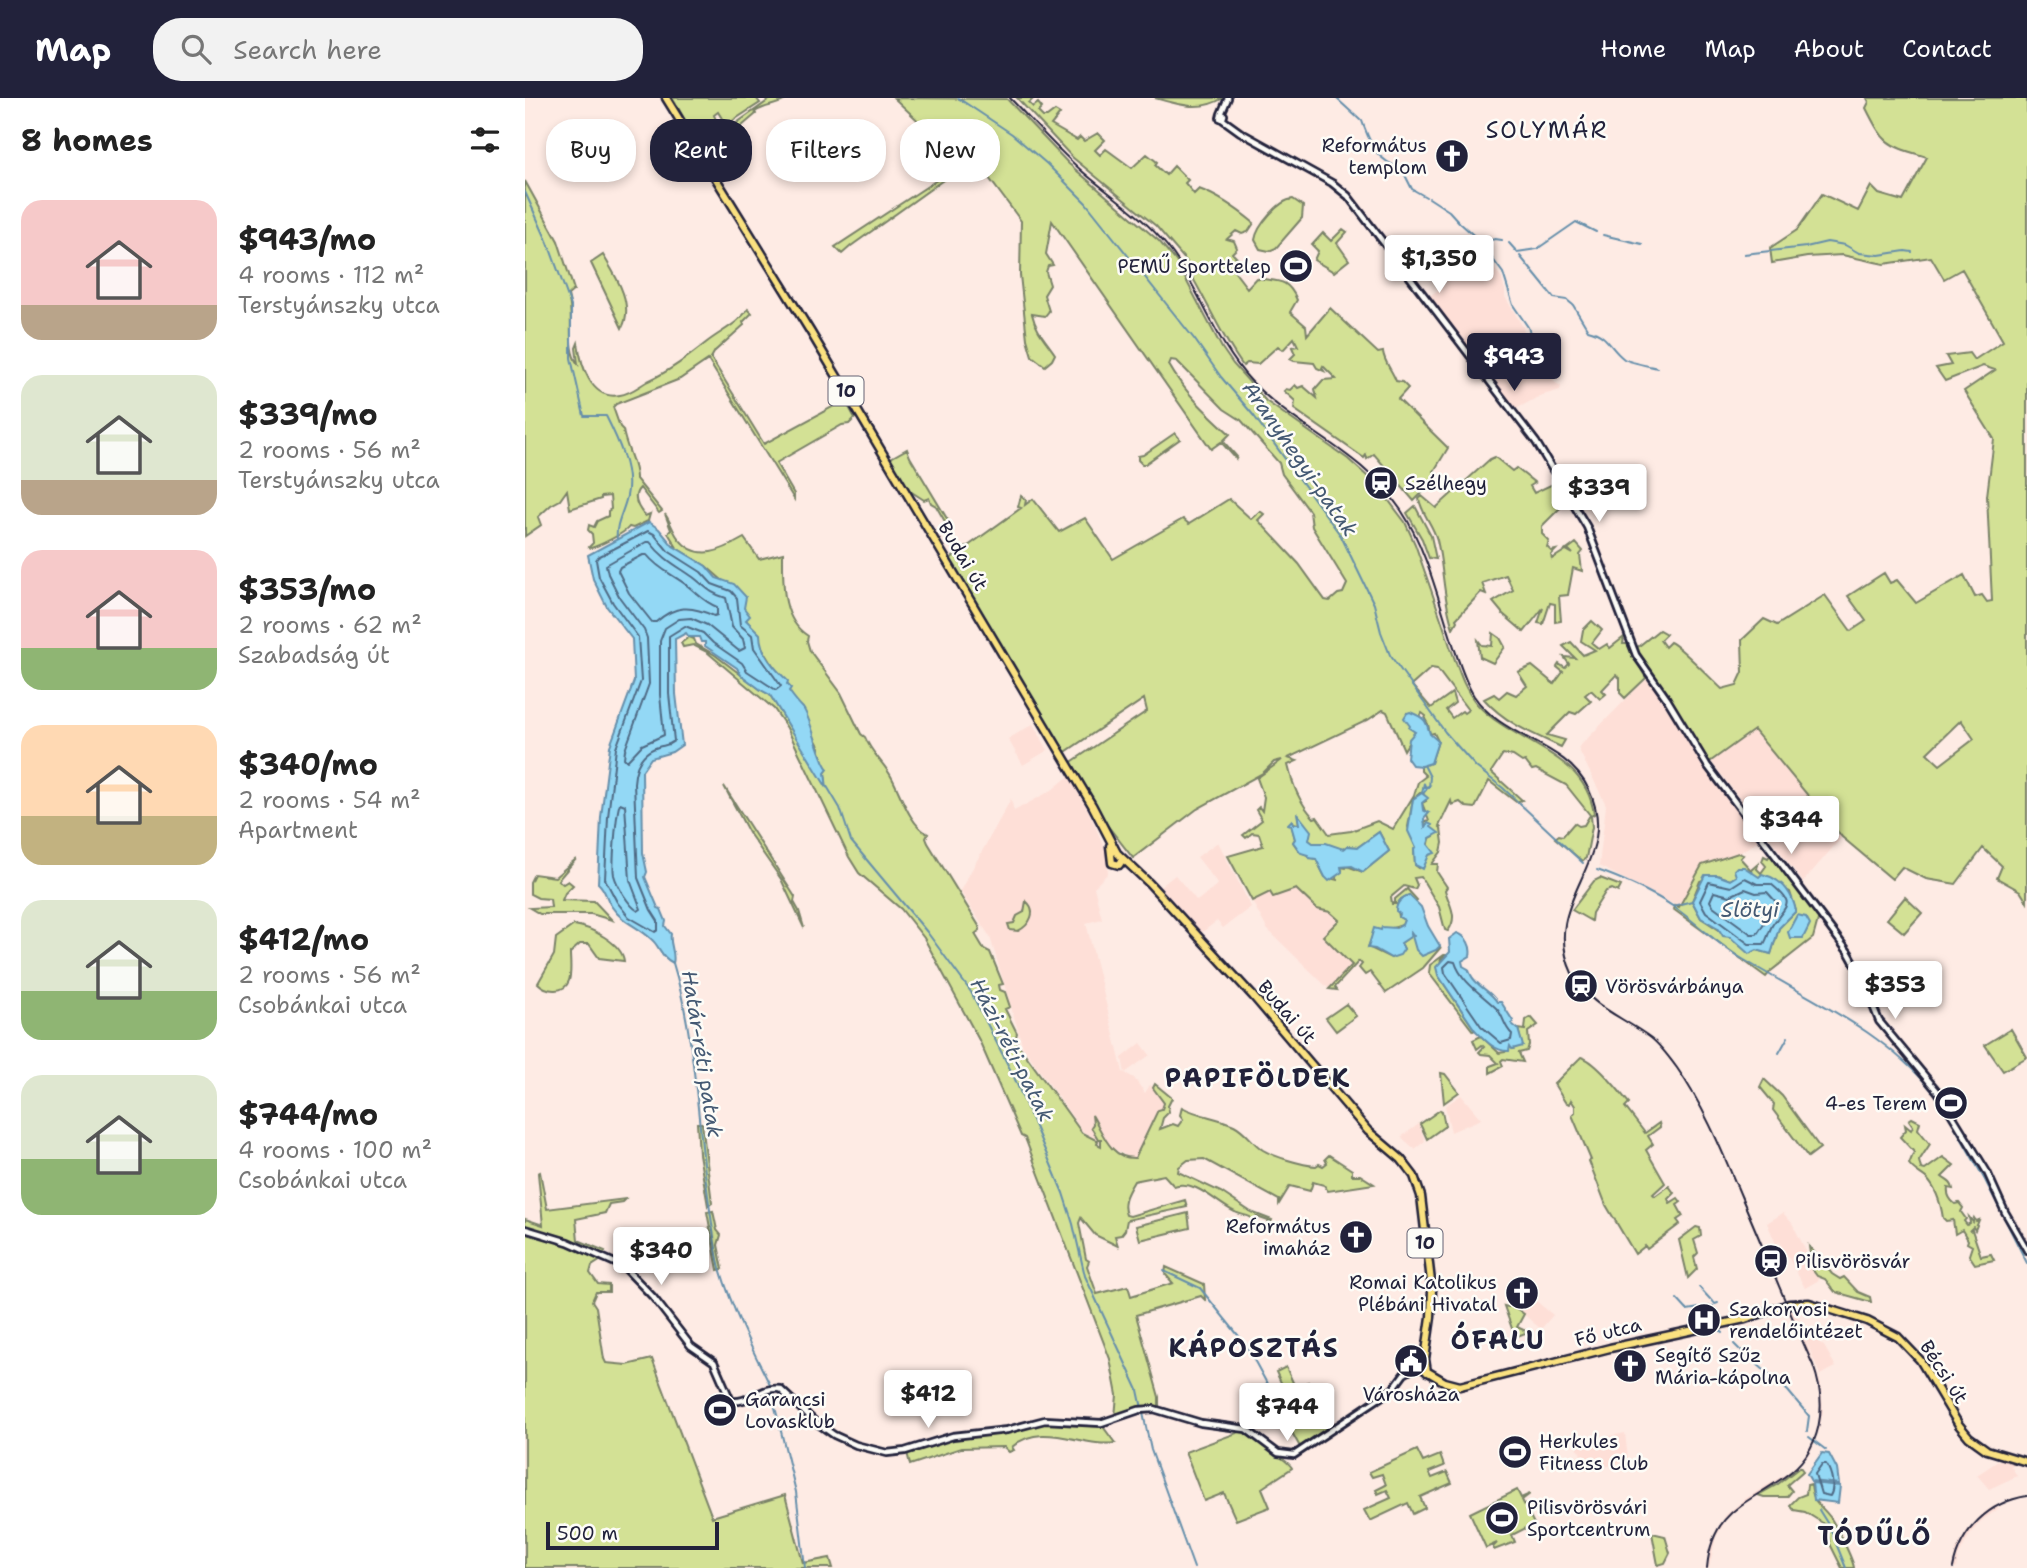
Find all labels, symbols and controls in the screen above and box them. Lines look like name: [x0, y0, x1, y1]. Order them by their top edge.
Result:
search box: [153, 18, 643, 81]
text: Map: [35, 27, 111, 72]
icon: search: [177, 30, 215, 68]
text: Search here: [233, 32, 382, 67]
text: Home: [1600, 33, 1666, 65]
text: Map: [1704, 33, 1756, 65]
text: About: [1794, 33, 1864, 65]
text: Contact: [1902, 33, 1992, 65]
district label: SOLYMÁR: [1486, 114, 1608, 145]
chip: Buy: [546, 119, 636, 182]
chip: Rent: [650, 119, 752, 182]
chip: Filters: [766, 119, 886, 182]
chip: New: [900, 119, 1000, 182]
text: 8 homes: [21, 120, 153, 161]
icon: filters: [466, 121, 504, 159]
place label: Református templom: [1322, 133, 1427, 180]
church icon: Református templom: [1433, 137, 1471, 175]
text: $943/mo: [238, 219, 376, 260]
icon: home: [77, 228, 161, 312]
pin: $1,350: [1382, 236, 1496, 295]
text: $1,350: [1401, 243, 1477, 273]
sports icon: PEMŰ Sporttelep: [1277, 247, 1315, 285]
place label: PEMŰ Sporttelep: [1117, 253, 1271, 279]
text: 4 rooms · 112 m²: [238, 260, 424, 290]
text: Terstyánszky utca: [238, 290, 440, 320]
pin: $943: [1473, 334, 1555, 393]
text: $943: [1483, 341, 1545, 371]
road number: 10: [829, 376, 863, 405]
water label: Aranyhegyi-patak: [1236, 376, 1364, 542]
text: $339/mo: [238, 394, 378, 435]
icon: home: [77, 403, 161, 487]
text: 2 rooms · 56 m²: [238, 435, 421, 465]
station icon: Szélhegy: [1362, 464, 1400, 502]
pin: $339: [1558, 464, 1640, 524]
text: Terstyánszky utca: [238, 465, 440, 495]
place label: Szélhegy: [1405, 471, 1487, 496]
text: $339: [1568, 472, 1630, 502]
street label: Budai út: [932, 517, 994, 595]
text: $353/mo: [238, 569, 376, 610]
icon: home: [77, 578, 161, 662]
text: 2 rooms · 62 m²: [238, 610, 422, 640]
text: Szabadság út: [238, 640, 390, 670]
text: $340/mo: [238, 744, 378, 785]
icon: home: [77, 753, 161, 837]
text: 2 rooms · 54 m²: [238, 785, 421, 815]
pin: $344: [1750, 796, 1832, 856]
text: $344: [1759, 804, 1823, 834]
text: Apartment: [238, 815, 358, 845]
water label: Slötyi: [1721, 896, 1780, 924]
text: $412/mo: [238, 919, 369, 960]
icon: home: [77, 928, 161, 1012]
text: 2 rooms · 56 m²: [238, 960, 421, 990]
pin: $353: [1854, 962, 1936, 1021]
station icon: Vörösvárbánya: [1562, 967, 1600, 1005]
water label: Határ-réti patak: [675, 968, 729, 1140]
text: $353: [1864, 969, 1926, 999]
water label: Házi-réti-patak: [964, 973, 1060, 1127]
place label: Vörösvárbánya: [1605, 974, 1744, 999]
street label: Budai út: [1252, 975, 1322, 1049]
text: Csobánkai utca: [238, 990, 407, 1020]
district label: PAPIFÖLDEK: [1165, 1060, 1351, 1095]
sports icon: 4-es Terem: [1932, 1084, 1970, 1122]
place label: 4-es Terem: [1825, 1091, 1927, 1116]
text: $744/mo: [238, 1094, 378, 1135]
icon: home: [77, 1103, 161, 1187]
text: 4 rooms · 100 m²: [238, 1135, 432, 1165]
text: Csobánkai utca: [238, 1165, 407, 1195]
place label: Református imaház: [1226, 1214, 1331, 1261]
church icon: Református imaház: [1337, 1218, 1375, 1256]
pin: $340: [620, 1228, 702, 1287]
road number: 10: [1408, 1228, 1443, 1258]
text: $340: [629, 1235, 693, 1265]
station icon: Pilisvörösvár: [1752, 1242, 1790, 1280]
place label: Pilisvörösvár: [1795, 1249, 1911, 1274]
place label: Romai Katolikus Plébáni Hivatal: [1349, 1270, 1497, 1317]
church icon: Romai Katolikus Plébáni Hivatal: [1503, 1274, 1541, 1312]
place label: Szakorvosi rendelőintézet: [1729, 1297, 1863, 1344]
hospital icon: Szakorvosi rendelőintézet: [1685, 1301, 1723, 1339]
street label: Fő utca: [1572, 1312, 1644, 1352]
district label: ÓFALU: [1451, 1321, 1545, 1357]
district label: KÁPOSZTÁS: [1168, 1329, 1340, 1365]
street label: Bécsi út: [1914, 1335, 1974, 1409]
public building icon: Városháza: [1392, 1342, 1430, 1380]
place label: Segítő Szűz Mária-kápolna: [1655, 1343, 1791, 1390]
church icon: Segítő Szűz Mária-kápolna: [1611, 1347, 1649, 1385]
pin: $412: [887, 1370, 969, 1430]
text: $412: [900, 1378, 956, 1408]
place label: Városháza: [1362, 1382, 1460, 1407]
pin: $744: [1246, 1384, 1328, 1443]
place label: Garancsi Lovasklub: [745, 1387, 835, 1434]
sports icon: Garancsi Lovasklub: [701, 1391, 739, 1429]
text: $744: [1255, 1391, 1319, 1421]
place label: Herkules Fitness Club: [1539, 1429, 1649, 1476]
sports icon: Herkules Fitness Club: [1496, 1433, 1534, 1471]
place label: Pilisvörösvári Sportcentrum: [1527, 1495, 1650, 1542]
sports icon: Pilisvörösvári Sportcentrum: [1483, 1499, 1521, 1537]
district label: TÓDŰLŐ: [1817, 1517, 1933, 1553]
scale bar: [546, 1519, 719, 1551]
text: 500 m: [557, 1521, 618, 1546]

